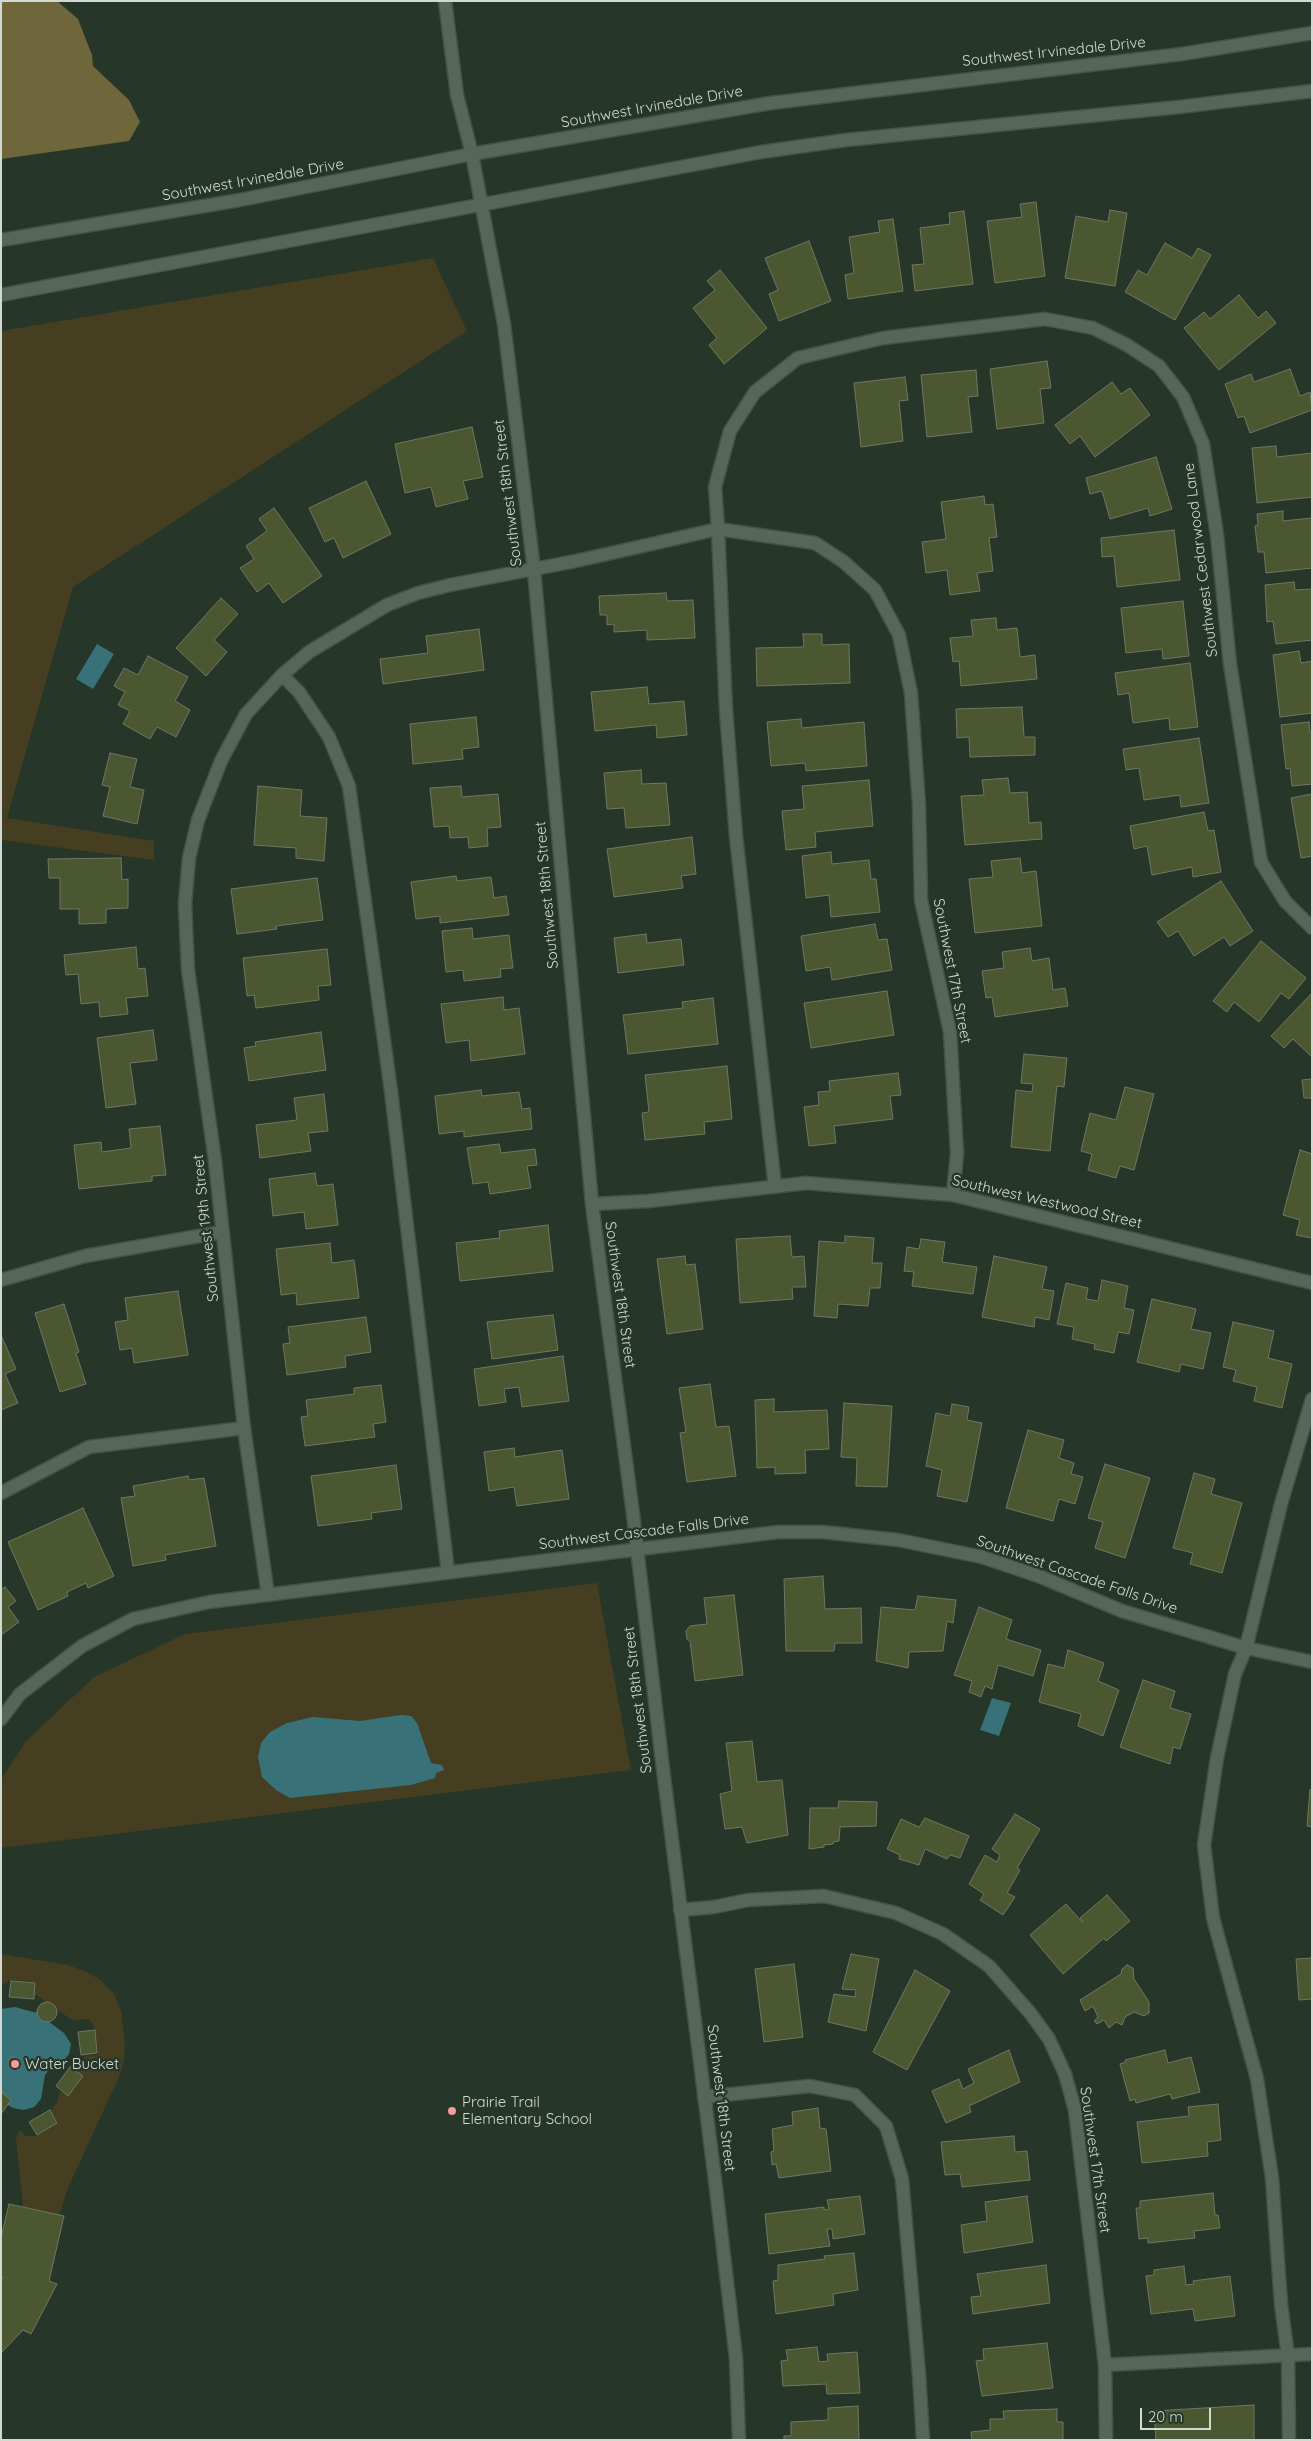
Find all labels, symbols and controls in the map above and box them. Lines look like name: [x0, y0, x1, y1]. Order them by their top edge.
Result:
street label: Southwest Irvinedale Drive: [961, 33, 1147, 71]
street label: Southwest Irvinedale Drive: [560, 82, 744, 132]
street label: Southwest Irvinedale Drive: [161, 155, 345, 205]
street label: Southwest 18th Street: [490, 418, 526, 568]
street label: Southwest Cedarwood Lane: [1180, 462, 1222, 658]
street label: Southwest 18th Street: [532, 821, 562, 969]
street label: Southwest 17th Street: [929, 897, 975, 1045]
street label: Southwest 19th Street: [189, 1153, 223, 1303]
street label: Southwest Westwood Street: [950, 1171, 1144, 1233]
street label: Southwest 18th Street: [601, 1220, 639, 1370]
street label: Southwest Cascade Falls Drive: [538, 1510, 750, 1554]
street label: Southwest Cascade Falls Drive: [974, 1532, 1180, 1618]
street label: Southwest 18th Street: [620, 1625, 656, 1775]
street label: Southwest 18th Street: [703, 2023, 739, 2173]
place label: Water Bucket: [25, 2055, 119, 2073]
marker: Water Bucket: [9, 2058, 21, 2070]
street label: Southwest 17th Street: [1076, 2086, 1114, 2234]
place label: Prairie Trail Elementary School: [462, 2093, 592, 2128]
marker: Prairie Trail Elementary School: [446, 2105, 458, 2117]
scale bar: [1143, 2398, 1214, 2430]
text: 20 m: [1148, 2407, 1183, 2426]

